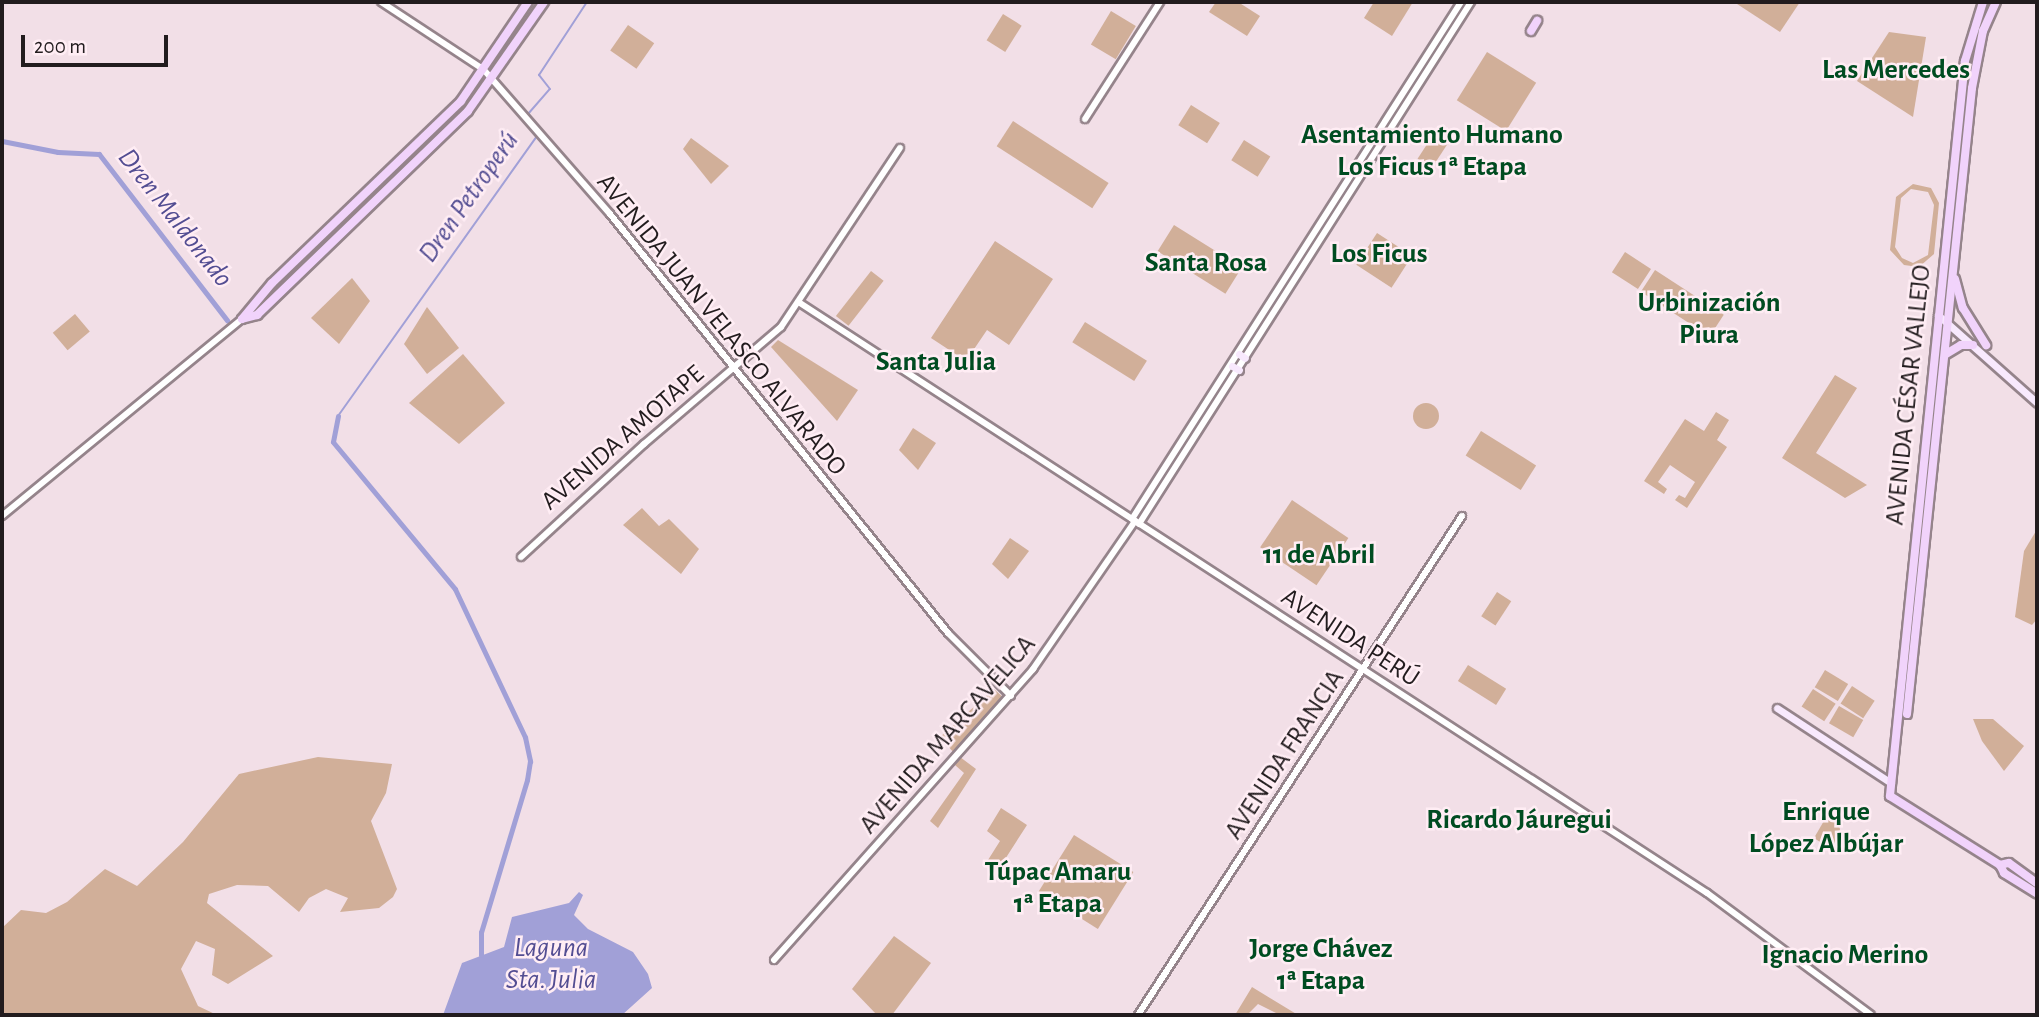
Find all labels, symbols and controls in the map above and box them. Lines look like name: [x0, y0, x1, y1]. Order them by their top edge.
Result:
scale bar: [24, 21, 172, 65]
text: 200 m: [34, 36, 86, 57]
district label: Las Mercedes: [1822, 53, 1970, 87]
district label: Asentamiento Humano Los Ficus 1ª Etapa: [1301, 118, 1563, 184]
water label: Dren Petroperú: [411, 125, 527, 269]
water label: Dren Maldonado: [110, 142, 240, 294]
street label: AVENIDA JUAN VELASCO ALVARADO: [590, 168, 852, 482]
district label: Los Ficus: [1331, 237, 1427, 271]
district label: Santa Rosa: [1145, 246, 1267, 280]
street label: AVENIDA CÉSAR VALLEJO: [1880, 263, 1938, 527]
district label: Urbinización Piura: [1638, 286, 1780, 352]
district label: Santa Julia: [876, 345, 996, 379]
street label: AVENIDA AMOTAPE: [535, 359, 711, 517]
district label: 11 de Abril: [1263, 538, 1375, 572]
street label: AVENIDA PERÚ: [1275, 582, 1425, 694]
street label: AVENIDA MARCAVELICA: [853, 629, 1043, 841]
street label: AVENIDA FRANCIA: [1219, 664, 1351, 846]
district label: Enrique López Albújar: [1749, 795, 1903, 861]
district label: Ricardo Jáuregui: [1426, 803, 1612, 837]
district label: Túpac Amaru 1ª Etapa: [985, 855, 1131, 921]
water label: Laguna Sta. Julia: [506, 931, 596, 997]
district label: Jorge Chávez 1ª Etapa: [1249, 932, 1393, 998]
district label: Ignacio Merino: [1762, 938, 1928, 972]

